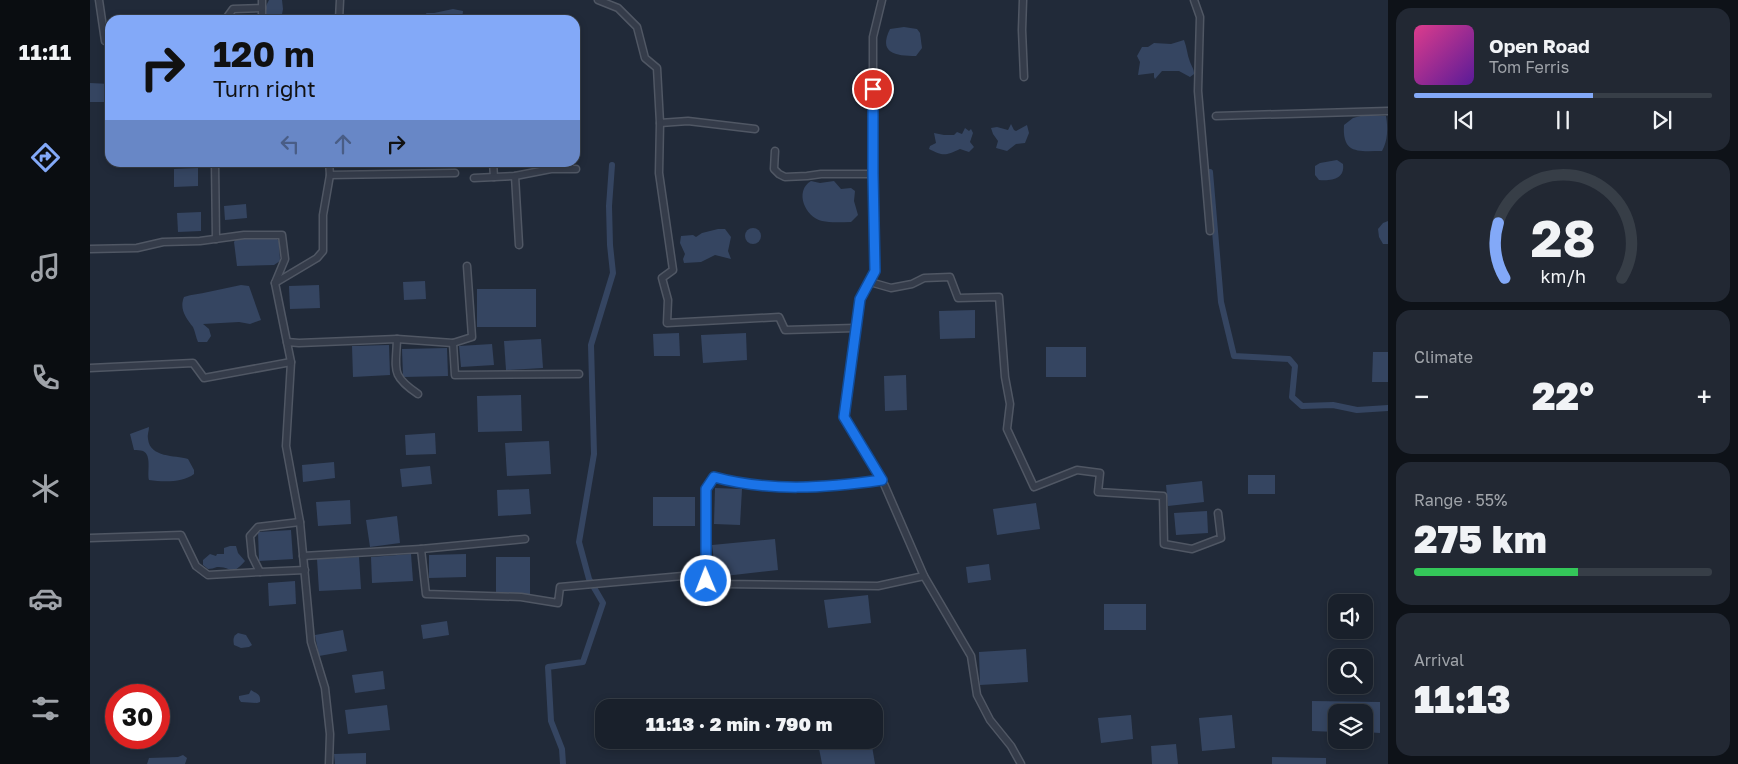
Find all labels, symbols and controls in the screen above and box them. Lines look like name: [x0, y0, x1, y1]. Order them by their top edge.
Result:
text: 120 m: [213, 33, 315, 75]
text: Open Road: [1489, 34, 1590, 57]
icon: right: [130, 35, 195, 100]
text: 11:11: [19, 38, 71, 65]
text: Tom Ferris: [1489, 57, 1569, 77]
pin: [852, 68, 894, 110]
text: Turn right: [213, 75, 316, 102]
icon: arrive: [859, 75, 887, 103]
icon: previous: [1450, 106, 1478, 134]
icon: pause: [1549, 106, 1577, 134]
icon: next: [1648, 106, 1676, 134]
icon: left: [276, 130, 304, 158]
icon: ahead: [329, 130, 357, 158]
icon: right: [382, 130, 410, 158]
icon: directions: [28, 140, 63, 175]
text: 28: [1530, 206, 1596, 268]
icon: music: [28, 250, 63, 285]
text: km/h: [1540, 265, 1586, 287]
text: Climate: [1414, 347, 1473, 367]
icon: phone: [28, 360, 63, 395]
text: 22°: [1532, 373, 1594, 418]
text: −: [1414, 380, 1429, 413]
text: +: [1697, 380, 1712, 413]
icon: climate: [28, 471, 63, 506]
text: Range · 55%: [1414, 490, 1508, 510]
text: 275 km: [1414, 516, 1547, 561]
position arrow: [679, 554, 731, 606]
icon: car: [28, 581, 63, 616]
map controls: [1328, 594, 1373, 749]
button: sound: [1328, 594, 1373, 639]
button: search: [1328, 649, 1373, 694]
text: Arrival: [1414, 650, 1464, 670]
text: 11:13: [1414, 676, 1511, 721]
speed limit sign: 30: [105, 684, 170, 749]
icon: filters: [28, 691, 63, 726]
button: layers: [1328, 704, 1373, 749]
text: 11:13 · 2 min · 790 m: [646, 712, 832, 735]

